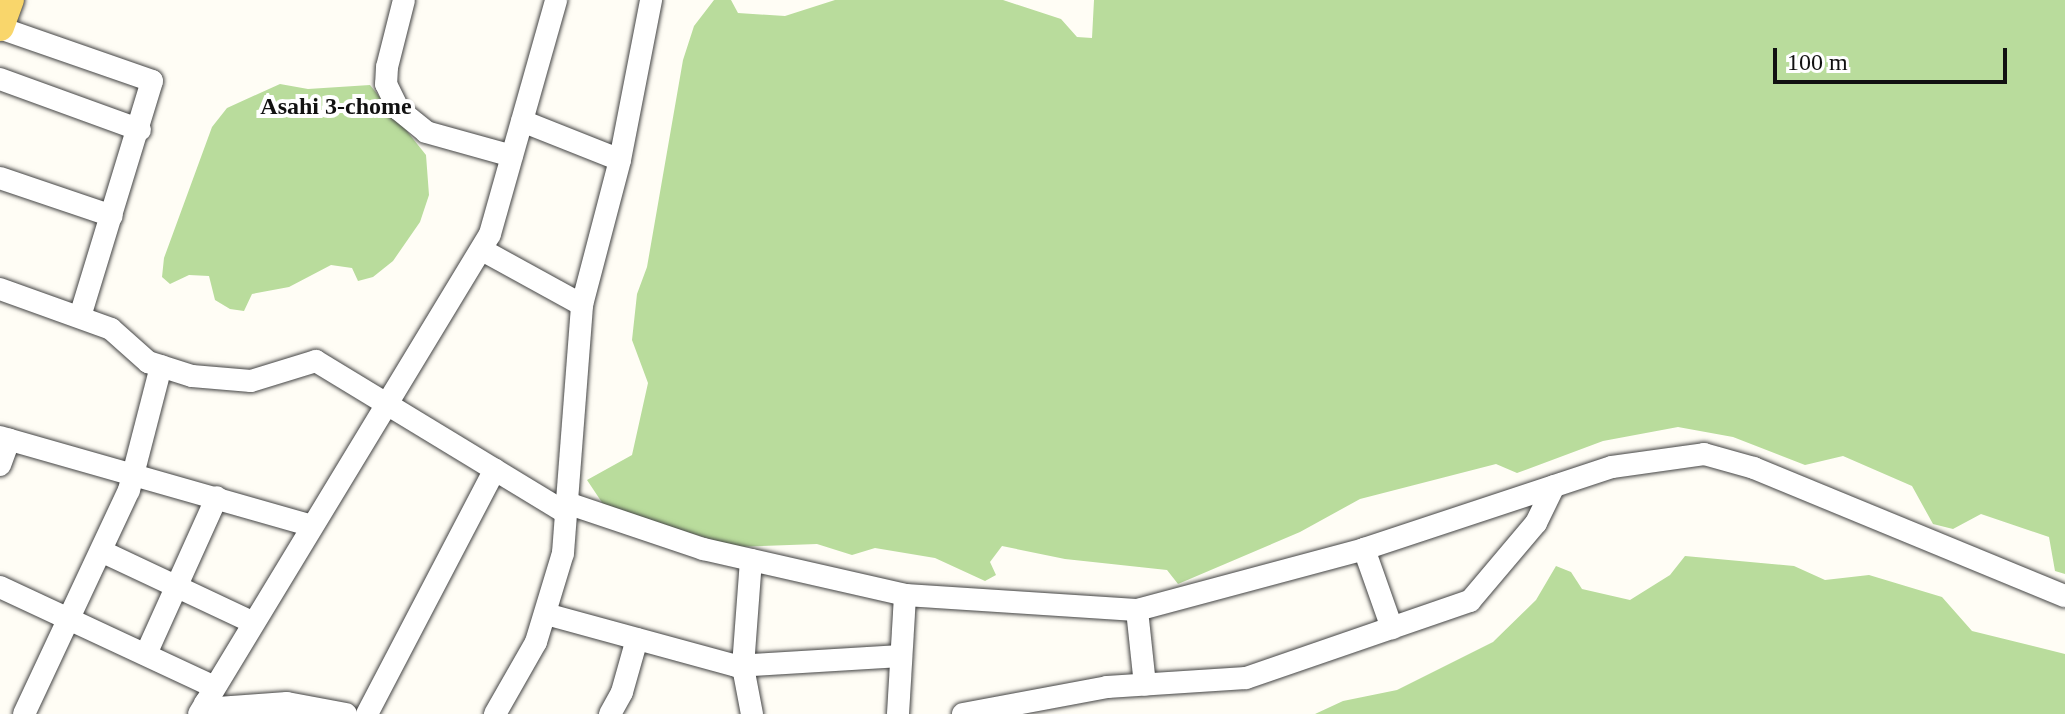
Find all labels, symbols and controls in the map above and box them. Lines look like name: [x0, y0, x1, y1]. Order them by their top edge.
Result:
scale bar: [1777, 32, 2011, 82]
text: 100 m: [1787, 49, 1848, 75]
district label: Asahi 3-chome: [260, 93, 412, 121]

